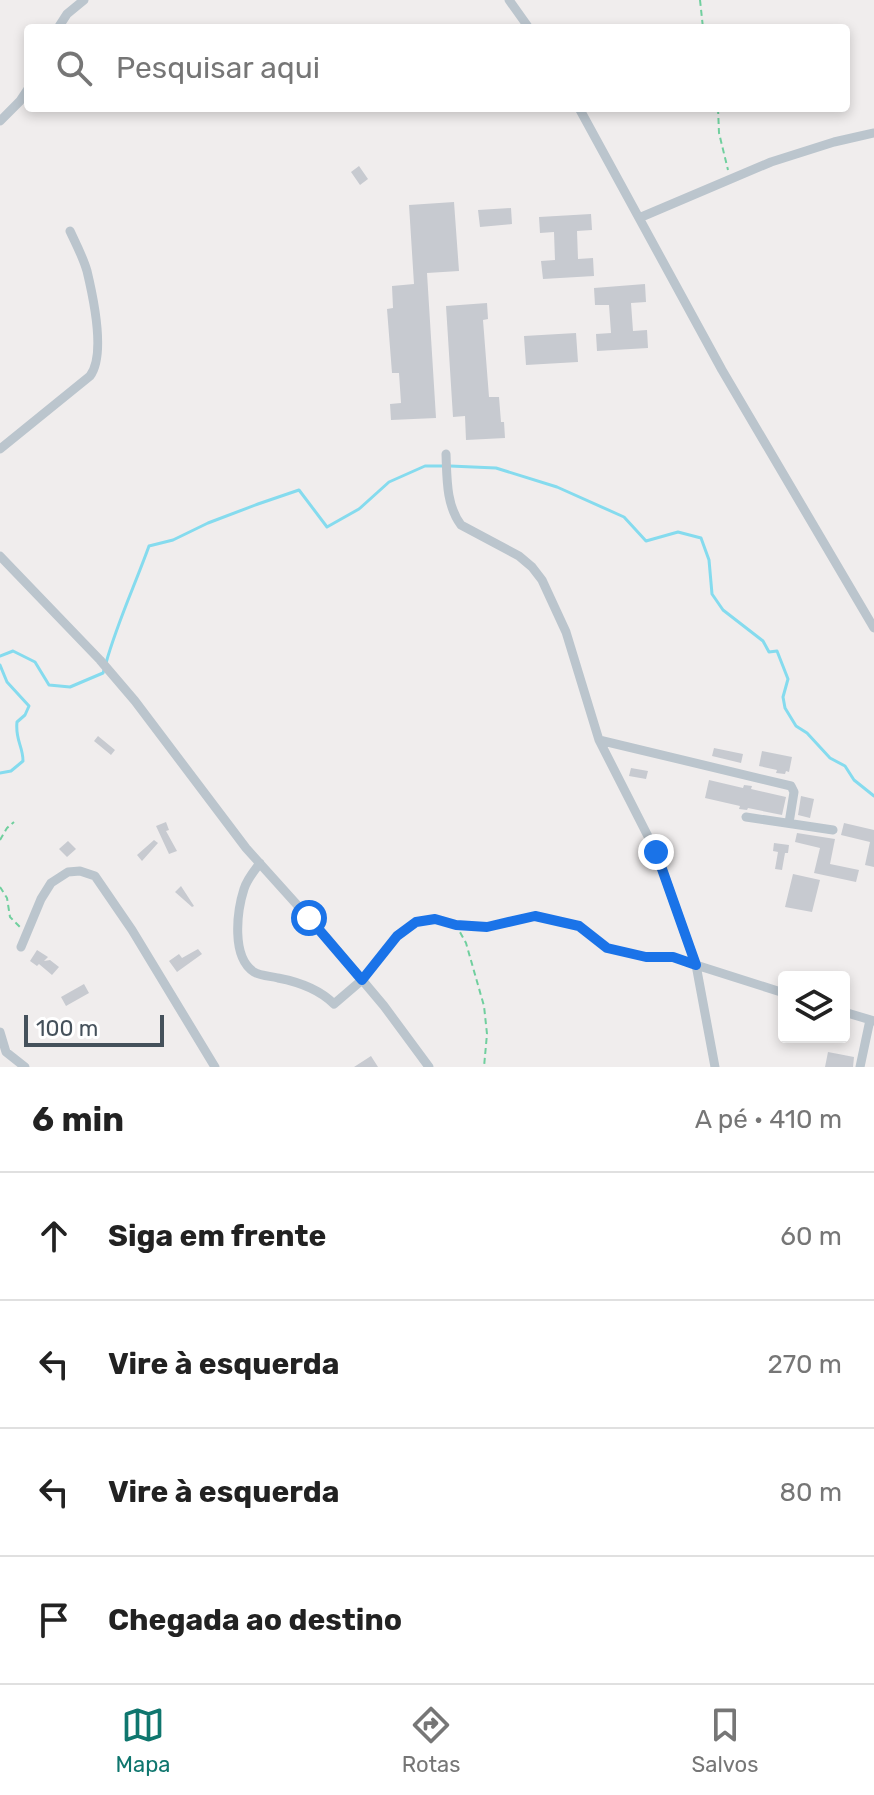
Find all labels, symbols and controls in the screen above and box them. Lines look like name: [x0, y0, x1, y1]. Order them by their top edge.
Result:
search box: [24, 24, 850, 112]
icon: search: [52, 46, 96, 90]
text: Pesquisar aqui: [116, 50, 320, 86]
route end: [638, 834, 674, 870]
route start: [291, 900, 327, 936]
map controls: [778, 971, 850, 1043]
button: layers: [778, 971, 850, 1043]
scale bar: [24, 1011, 164, 1047]
text: 100 m: [36, 1015, 98, 1042]
text: 6 min: [32, 1099, 124, 1140]
text: A pé · 410 m: [695, 1104, 842, 1135]
icon: ahead: [32, 1214, 76, 1258]
text: Siga em frente: [108, 1218, 326, 1254]
text: 60 m: [780, 1221, 842, 1252]
icon: left: [32, 1342, 76, 1386]
text: Vire à esquerda: [108, 1346, 339, 1382]
text: 270 m: [767, 1349, 842, 1380]
icon: left: [32, 1470, 76, 1514]
text: Vire à esquerda: [108, 1474, 339, 1510]
text: 80 m: [779, 1477, 842, 1508]
icon: arrive: [32, 1598, 76, 1642]
text: Chegada ao destino: [108, 1602, 402, 1638]
tab: Mapa: [116, 1703, 170, 1778]
tab: Rotas: [402, 1703, 460, 1778]
tab: Salvos: [692, 1703, 758, 1778]

